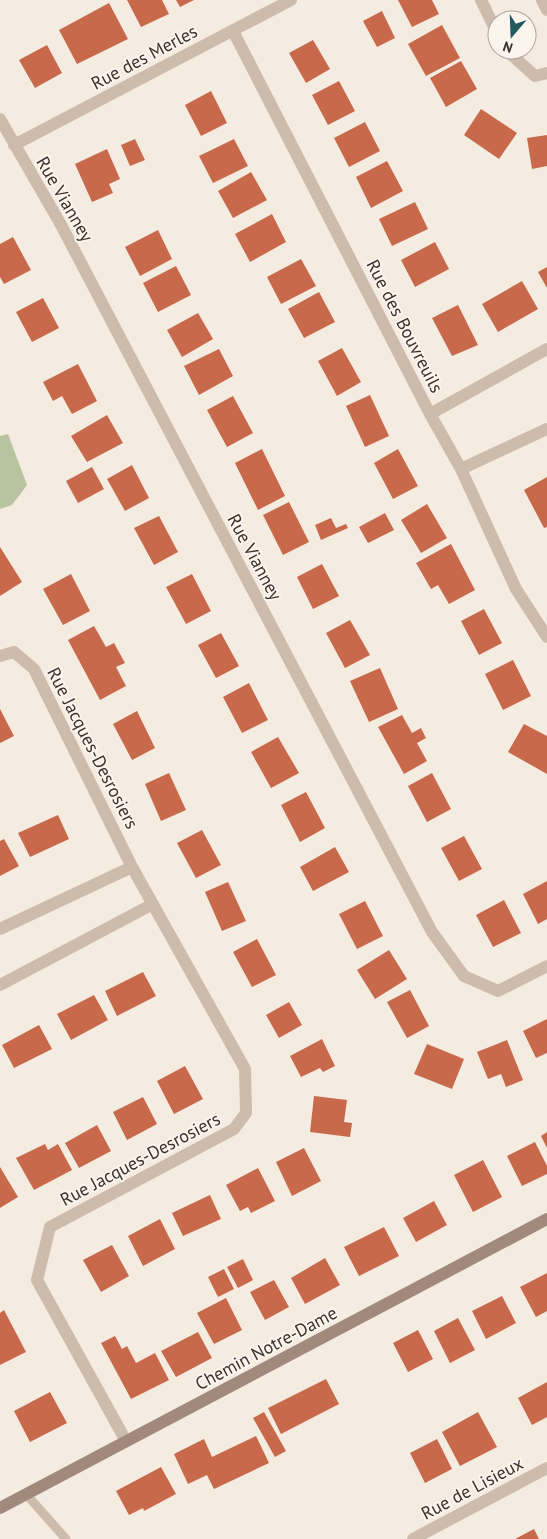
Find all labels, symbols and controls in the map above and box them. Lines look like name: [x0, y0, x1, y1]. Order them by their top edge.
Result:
north arrow: [487, 10, 537, 60]
street label: Rue des Merles: [87, 19, 201, 95]
text: N: [500, 37, 515, 57]
street label: Rue Vianney: [31, 152, 99, 246]
street label: Rue des Bouvreuils: [361, 255, 449, 397]
street label: Rue Vianney: [223, 510, 288, 605]
street label: Rue Jacques-Desrosiers: [42, 663, 144, 833]
street label: Rue Jacques-Desrosiers: [56, 1107, 224, 1211]
street label: Chemin Notre-Dame: [191, 1301, 341, 1395]
street label: Rue de Lisieux: [417, 1451, 527, 1525]

